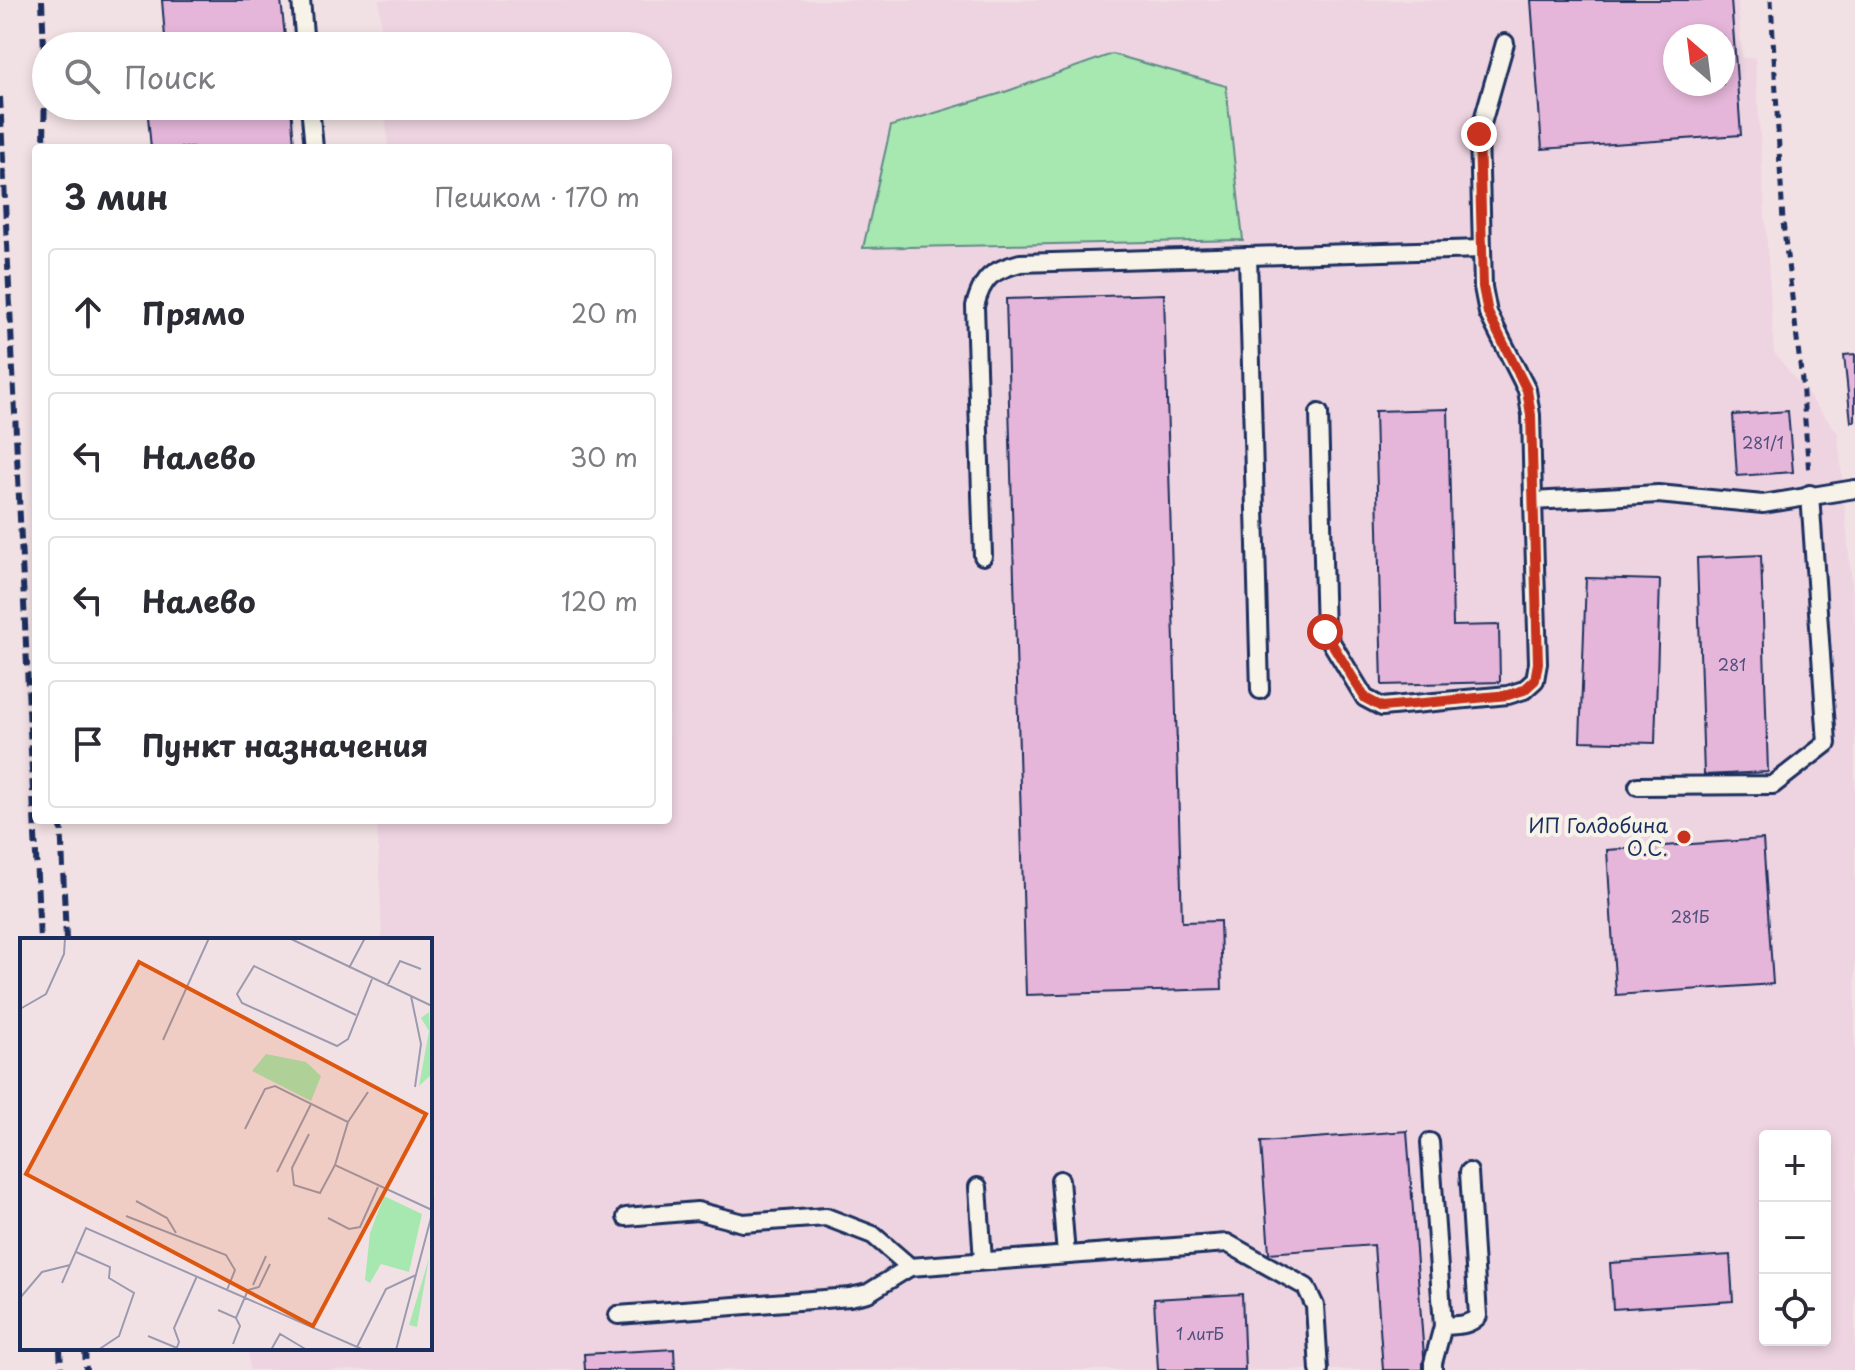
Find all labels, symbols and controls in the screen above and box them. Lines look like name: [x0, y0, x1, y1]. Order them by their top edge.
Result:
north arrow: [1663, 24, 1735, 96]
search box: [32, 32, 672, 120]
icon: search: [60, 54, 104, 98]
text: Поиск: [124, 54, 215, 99]
route end: [1461, 116, 1497, 152]
text: 3 мин: [64, 170, 168, 222]
text: Пешком · 170 m: [434, 177, 640, 216]
icon: ahead: [66, 290, 110, 334]
text: Прямо: [142, 290, 245, 335]
text: 20 m: [571, 293, 638, 332]
house number: 281/1: [1742, 430, 1784, 454]
icon: left: [66, 434, 110, 478]
text: Налево: [142, 434, 256, 479]
text: 30 m: [570, 437, 638, 476]
icon: left: [66, 578, 110, 622]
text: Налево: [142, 578, 256, 623]
text: 120 m: [561, 581, 638, 620]
route start: [1307, 614, 1343, 650]
house number: 281: [1718, 652, 1746, 676]
icon: arrive: [66, 722, 110, 766]
text: Пункт назначения: [142, 722, 428, 767]
place label: ИП Голдобина О.С.: [1528, 810, 1668, 863]
marker: ИП Голдобина О.С.: [1675, 828, 1693, 846]
house number: 281Б: [1671, 904, 1709, 928]
inset map: [20, 938, 432, 1350]
map controls: [1759, 1130, 1831, 1346]
button: +: [1759, 1130, 1831, 1202]
button: −: [1759, 1202, 1831, 1274]
button: locate: [1759, 1274, 1831, 1346]
house number: 1 литБ: [1176, 1321, 1224, 1345]

